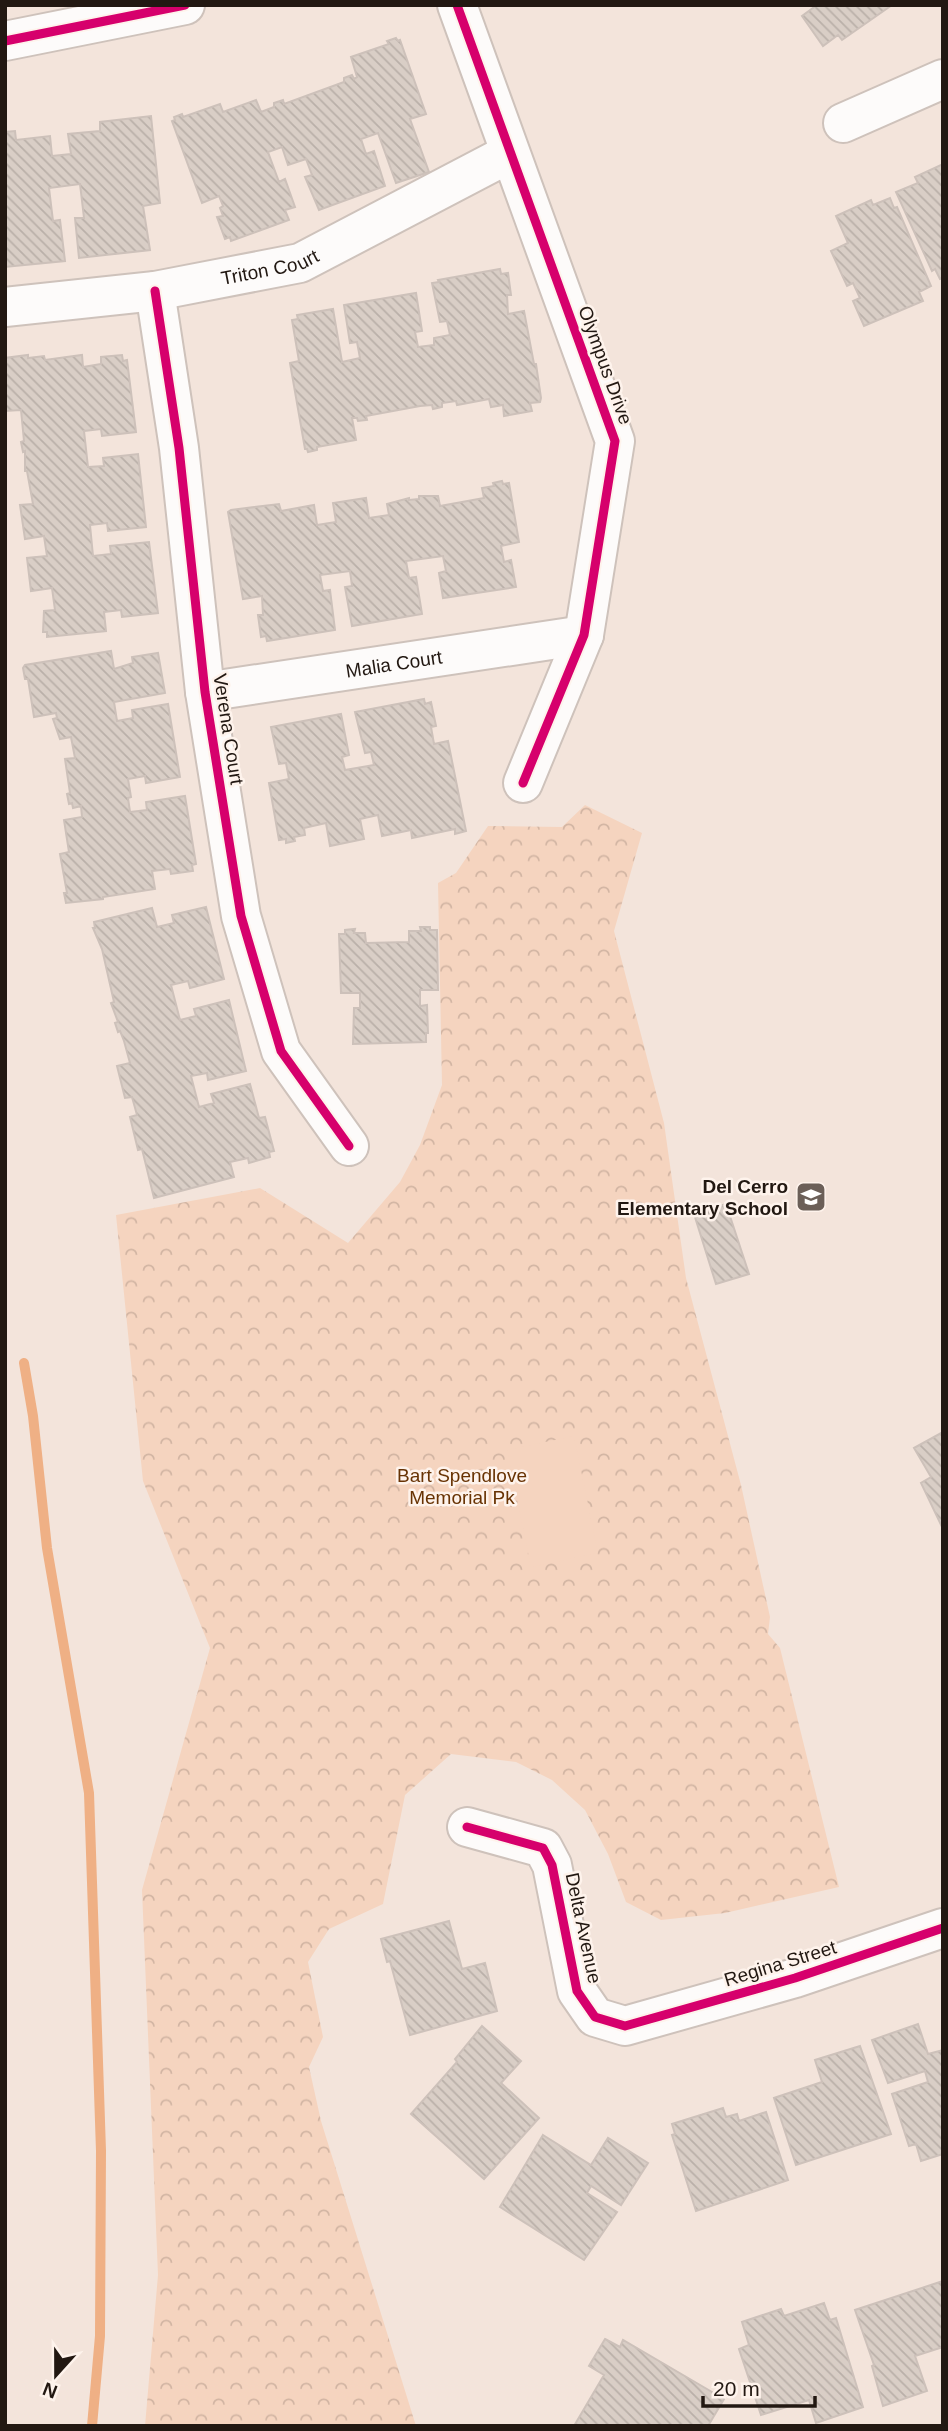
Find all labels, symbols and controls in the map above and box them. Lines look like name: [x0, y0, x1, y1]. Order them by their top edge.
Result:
street label: Triton Court: [219, 245, 323, 289]
street label: Olympus Drive: [574, 303, 637, 427]
street label: Malia Court: [344, 646, 444, 682]
street label: Verena Court: [209, 672, 248, 787]
place label: Del Cerro Elementary School: [617, 1176, 788, 1219]
school or university icon: Del Cerro Elementary School: [794, 1180, 828, 1214]
park label: Bart Spendlove Memorial Pk: [397, 1465, 527, 1508]
street label: Delta Avenue: [562, 1871, 605, 1985]
street label: Regina Street: [722, 1936, 839, 1991]
north arrow: [21, 2340, 91, 2410]
scale bar: [703, 2364, 815, 2408]
text: 20 m: [713, 2377, 760, 2400]
text: N: [40, 2378, 60, 2403]

